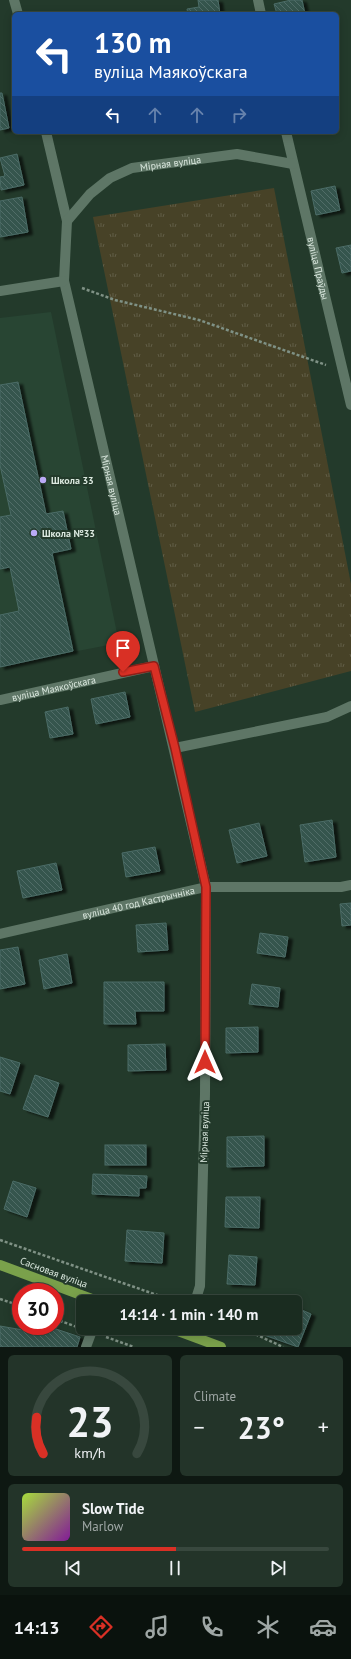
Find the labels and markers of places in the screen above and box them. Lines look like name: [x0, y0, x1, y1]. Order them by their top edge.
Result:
place label: Школа 33: [51, 474, 94, 487]
marker: Школа 33: [38, 475, 48, 485]
place label: Школа №33: [42, 527, 95, 540]
marker: Школа №33: [29, 528, 39, 538]
pin: [106, 631, 140, 672]

